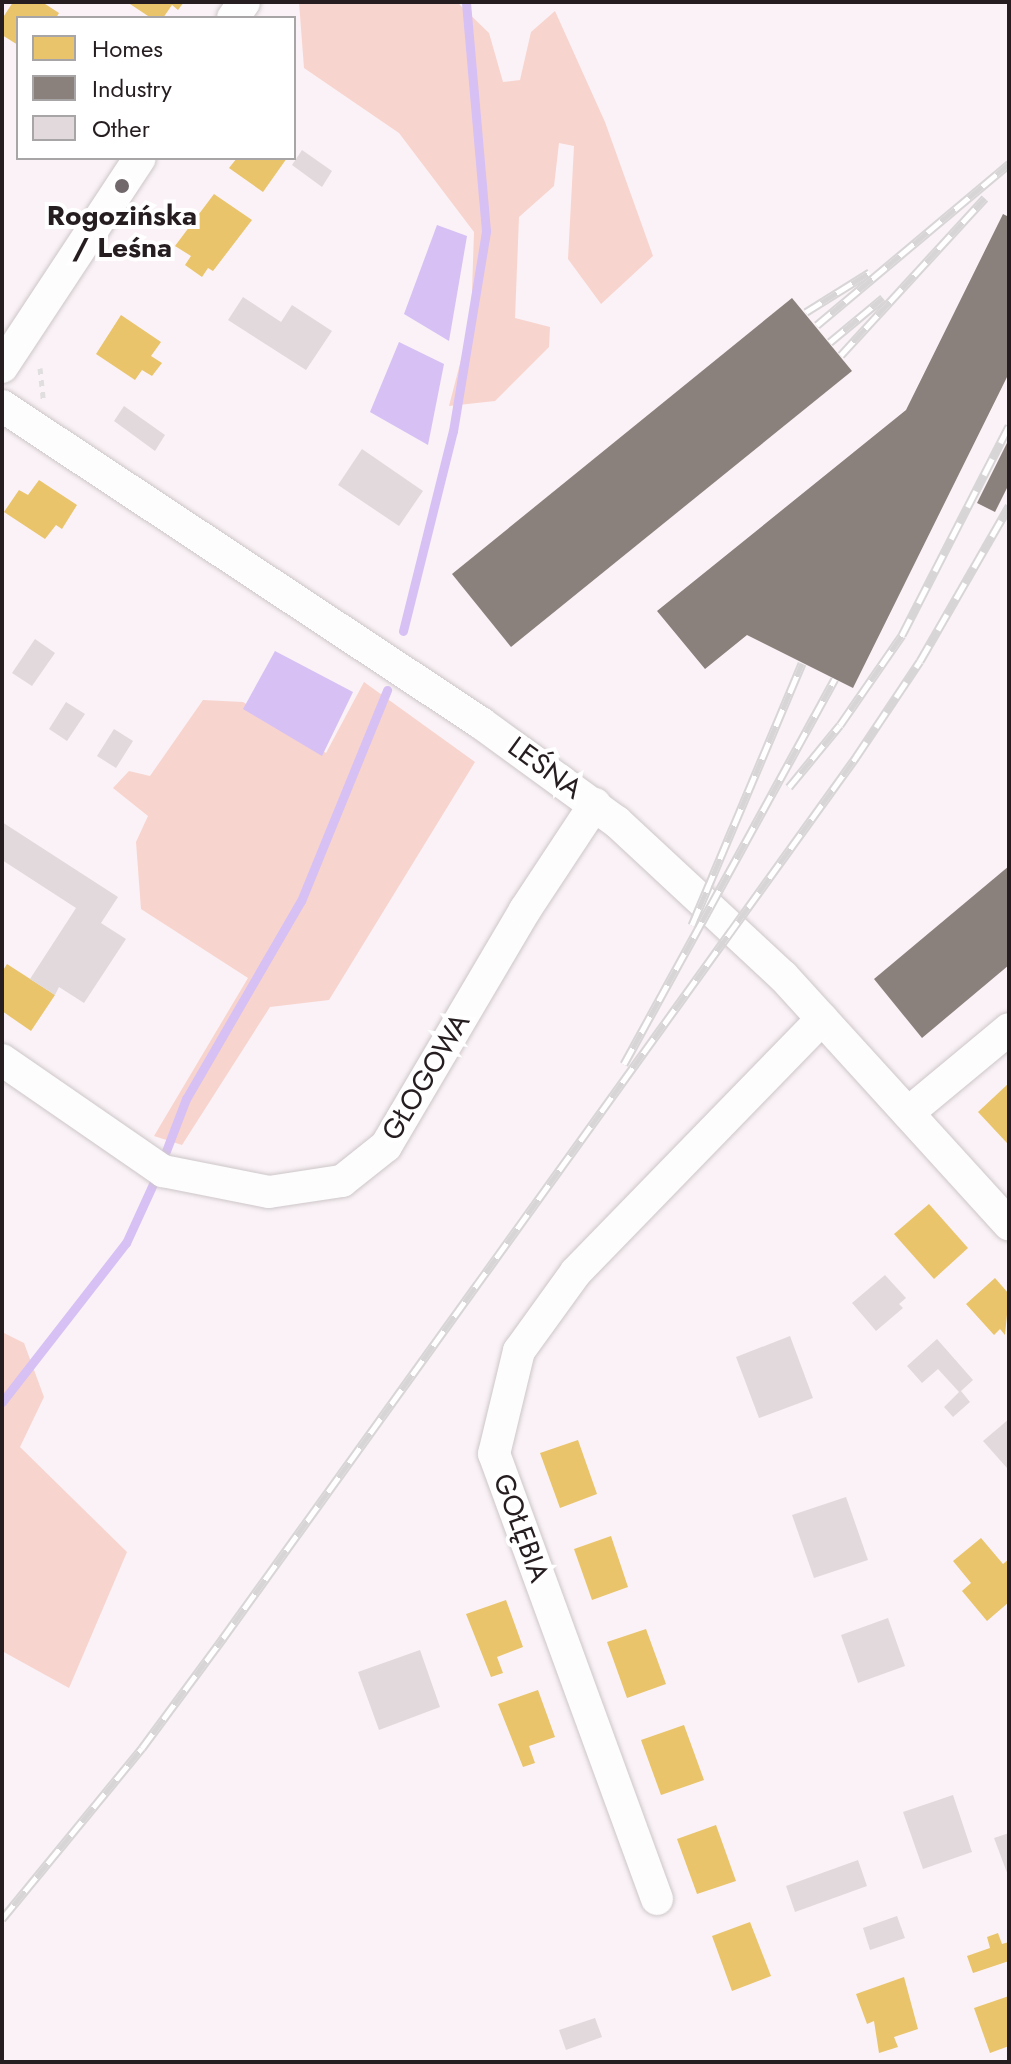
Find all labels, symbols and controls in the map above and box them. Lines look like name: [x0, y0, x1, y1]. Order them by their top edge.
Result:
legend: [16, 16, 296, 160]
text: Homes: [92, 31, 163, 66]
text: Industry: [92, 71, 172, 106]
text: Other: [92, 111, 150, 146]
marker: Rogozińska / Leśna: [113, 177, 131, 195]
place label: Rogozińska / Leśna: [47, 199, 197, 265]
street label: LEŚNA: [501, 730, 589, 806]
street label: GŁOGOWA: [375, 1008, 477, 1146]
street label: GOŁĘBIA: [486, 1469, 556, 1587]

